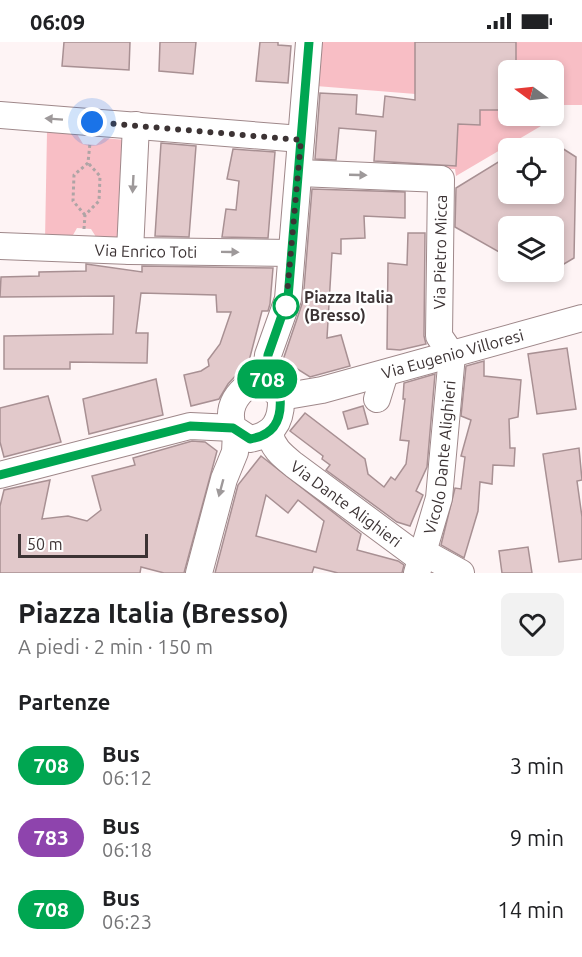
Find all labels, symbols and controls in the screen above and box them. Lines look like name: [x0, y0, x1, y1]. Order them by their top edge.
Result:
text: 06:09: [30, 9, 85, 34]
north arrow: [498, 60, 564, 126]
map controls: [498, 60, 564, 282]
your location: [77, 107, 107, 137]
one-way arrow: [45, 115, 64, 124]
button: locate: [498, 138, 564, 204]
one-way arrow: [348, 171, 367, 180]
one-way arrow: [128, 174, 137, 193]
street label: Via Pietro Micca: [430, 194, 450, 310]
button: layers: [498, 216, 564, 282]
street label: Via Enrico Toti: [94, 241, 197, 261]
one-way arrow: [221, 247, 240, 257]
place label: Piazza Italia (Bresso): [304, 288, 393, 325]
marker: Piazza Italia (Bresso): [273, 293, 299, 319]
street label: Via Eugenio Villoresi: [379, 326, 526, 382]
line badge: 708: [232, 360, 302, 398]
text: 708: [249, 367, 285, 391]
street label: Vicolo Dante Alighieri: [420, 379, 459, 536]
street label: Via Dante Alighieri: [287, 457, 405, 551]
one-way arrow: [216, 479, 225, 497]
scale bar: [18, 531, 148, 558]
text: 50 m: [27, 535, 63, 553]
button: heart: [501, 593, 564, 656]
text: Piazza Italia (Bresso): [18, 597, 289, 628]
text: A piedi · 2 min · 150 m: [18, 635, 213, 658]
text: Partenze: [18, 689, 110, 714]
text: Bus: [102, 741, 140, 766]
text: 708: [33, 753, 69, 777]
text: 3 min: [510, 753, 564, 778]
text: 06:12: [102, 766, 152, 789]
text: Bus: [102, 813, 140, 838]
text: 783: [33, 825, 69, 849]
text: 9 min: [510, 825, 564, 850]
text: 06:18: [102, 838, 152, 861]
text: Bus: [102, 885, 140, 910]
text: 708: [33, 897, 69, 921]
text: 14 min: [497, 897, 564, 922]
text: 06:23: [102, 910, 152, 933]

